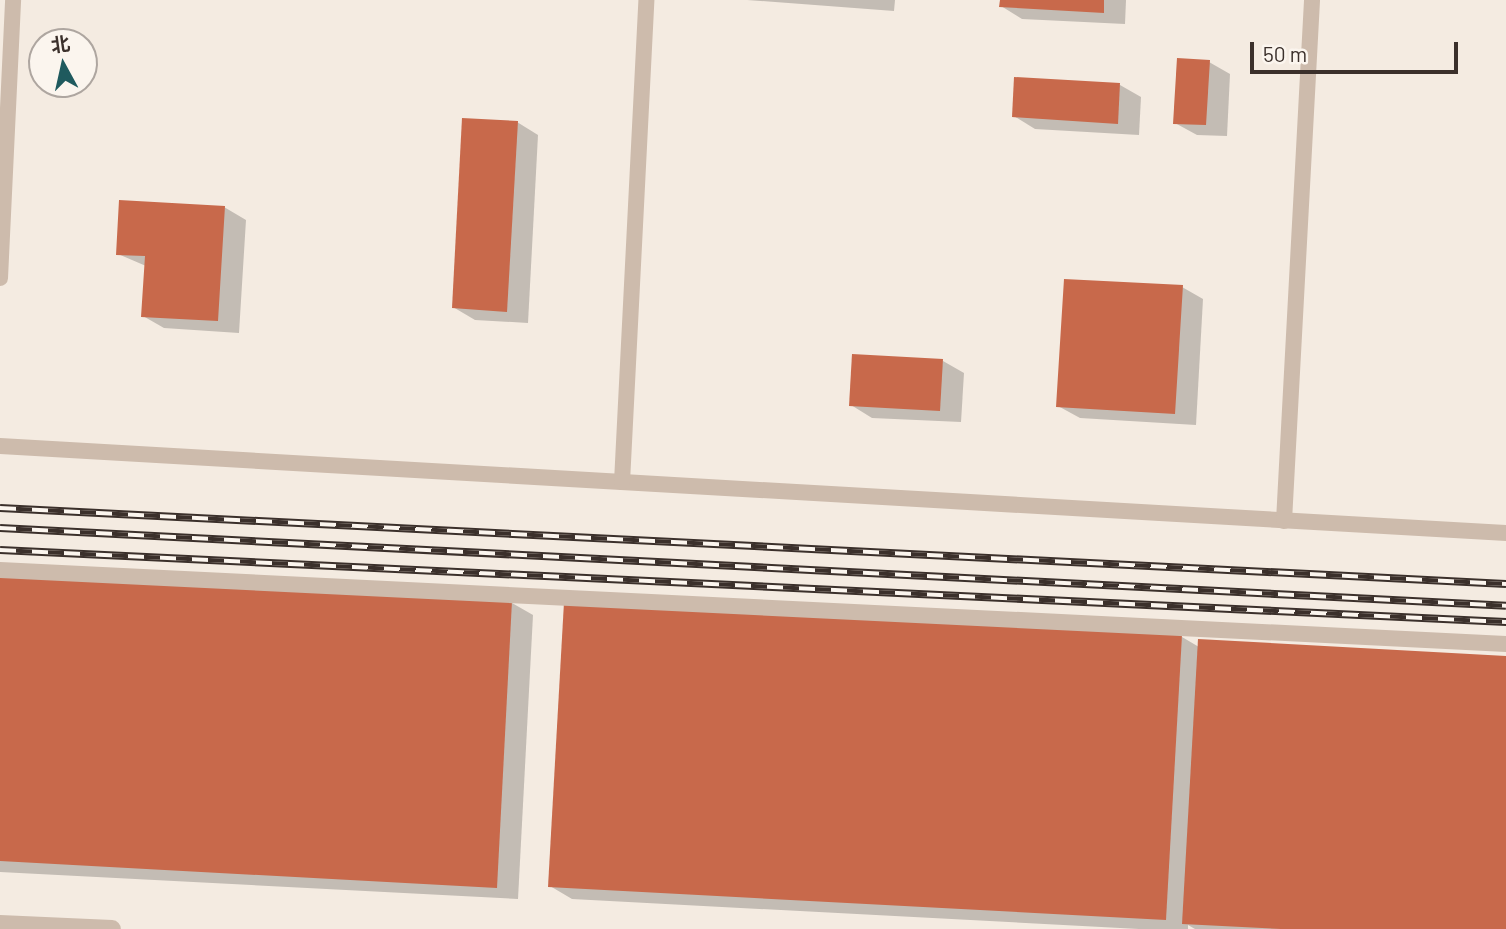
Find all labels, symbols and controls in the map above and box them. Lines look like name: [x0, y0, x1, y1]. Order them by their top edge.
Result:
north arrow: [28, 28, 98, 98]
scale bar: [1254, 28, 1462, 72]
text: 北: [49, 31, 71, 56]
text: 50 m: [1263, 41, 1307, 66]

